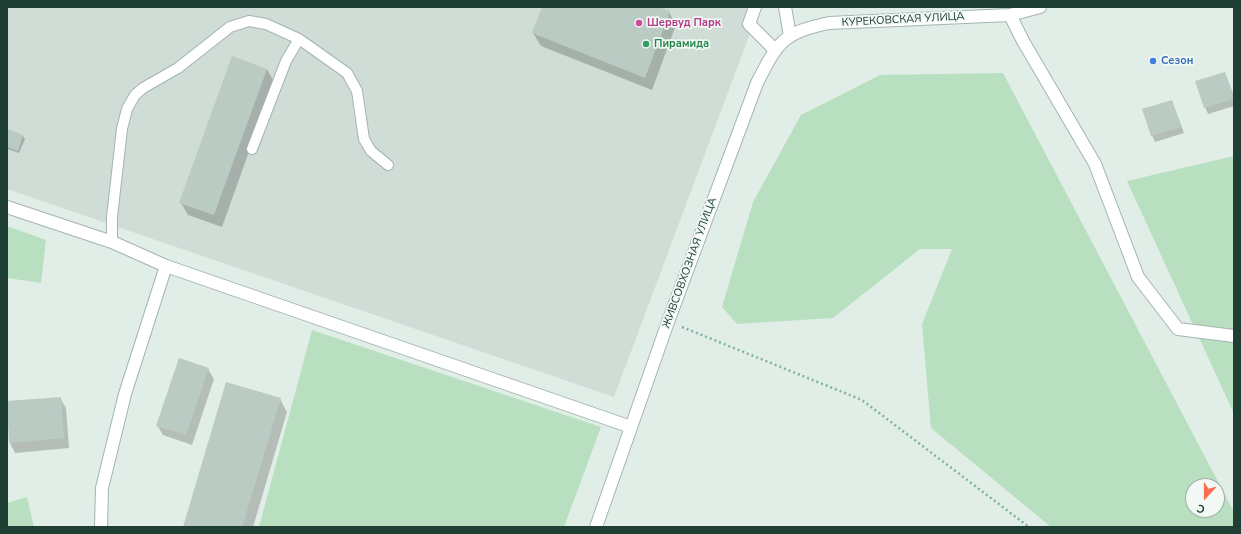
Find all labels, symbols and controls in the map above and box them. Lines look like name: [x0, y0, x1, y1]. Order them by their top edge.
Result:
street label: КУРЕКОВСКАЯ УЛИЦА: [841, 10, 965, 30]
place label: Шервуд Парк: [647, 16, 721, 30]
marker: Шервуд Парк: [634, 18, 644, 28]
place label: Пирамида: [654, 37, 709, 51]
marker: Пирамида: [641, 39, 651, 49]
place label: Сезон: [1161, 54, 1193, 68]
marker: Сезон: [1148, 56, 1158, 66]
street label: ЖИВСОВХОЗНАЯ УЛИЦА: [660, 196, 720, 330]
north arrow: [1185, 478, 1225, 518]
text: С: [1195, 500, 1207, 517]

